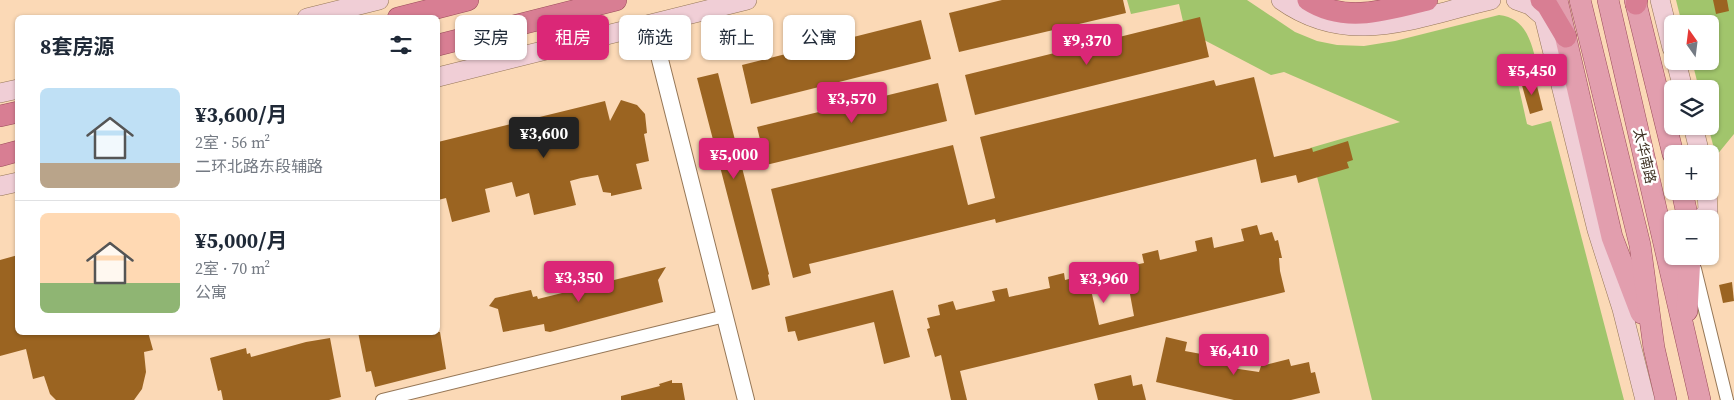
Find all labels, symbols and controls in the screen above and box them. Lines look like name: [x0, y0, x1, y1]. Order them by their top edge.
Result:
chip: 买房: [455, 15, 527, 60]
chip: 租房: [537, 15, 609, 60]
chip: 筛选: [619, 15, 691, 60]
chip: 新上: [701, 15, 773, 60]
chip: 公寓: [783, 15, 855, 60]
north arrow: [1664, 15, 1719, 70]
map controls: [1664, 15, 1719, 265]
pin: ¥9,370: [1046, 23, 1128, 66]
text: ¥9,370: [1063, 29, 1111, 51]
icon: filters: [387, 31, 415, 59]
text: 8套房源: [40, 32, 114, 61]
pin: ¥5,450: [1491, 54, 1573, 96]
text: ¥5,450: [1508, 59, 1556, 81]
button: layers: [1664, 80, 1719, 135]
pin: ¥3,570: [811, 82, 893, 124]
text: ¥3,570: [828, 87, 876, 109]
text: ¥3,600/月: [195, 100, 287, 129]
icon: home: [80, 108, 140, 168]
pin: ¥3,600: [503, 116, 585, 159]
text: ¥3,600: [520, 122, 568, 144]
street label: 太华南路: [1629, 126, 1661, 186]
text: 2室 · 56 m²: [195, 131, 270, 153]
pin: ¥5,000: [693, 138, 775, 180]
text: ¥5,000: [710, 143, 758, 165]
button: +: [1664, 145, 1719, 200]
text: 二环北路东段辅路: [195, 155, 323, 177]
button: −: [1664, 210, 1719, 265]
text: ¥5,000/月: [195, 226, 287, 255]
icon: home: [80, 233, 140, 293]
text: 2室 · 70 m²: [195, 257, 270, 279]
pin: ¥3,350: [538, 260, 620, 303]
pin: ¥3,960: [1063, 262, 1145, 304]
text: ¥3,350: [555, 266, 603, 288]
text: ¥3,960: [1080, 267, 1128, 289]
text: 公寓: [195, 281, 227, 303]
pin: ¥6,410: [1193, 334, 1275, 376]
text: ¥6,410: [1210, 339, 1258, 361]

